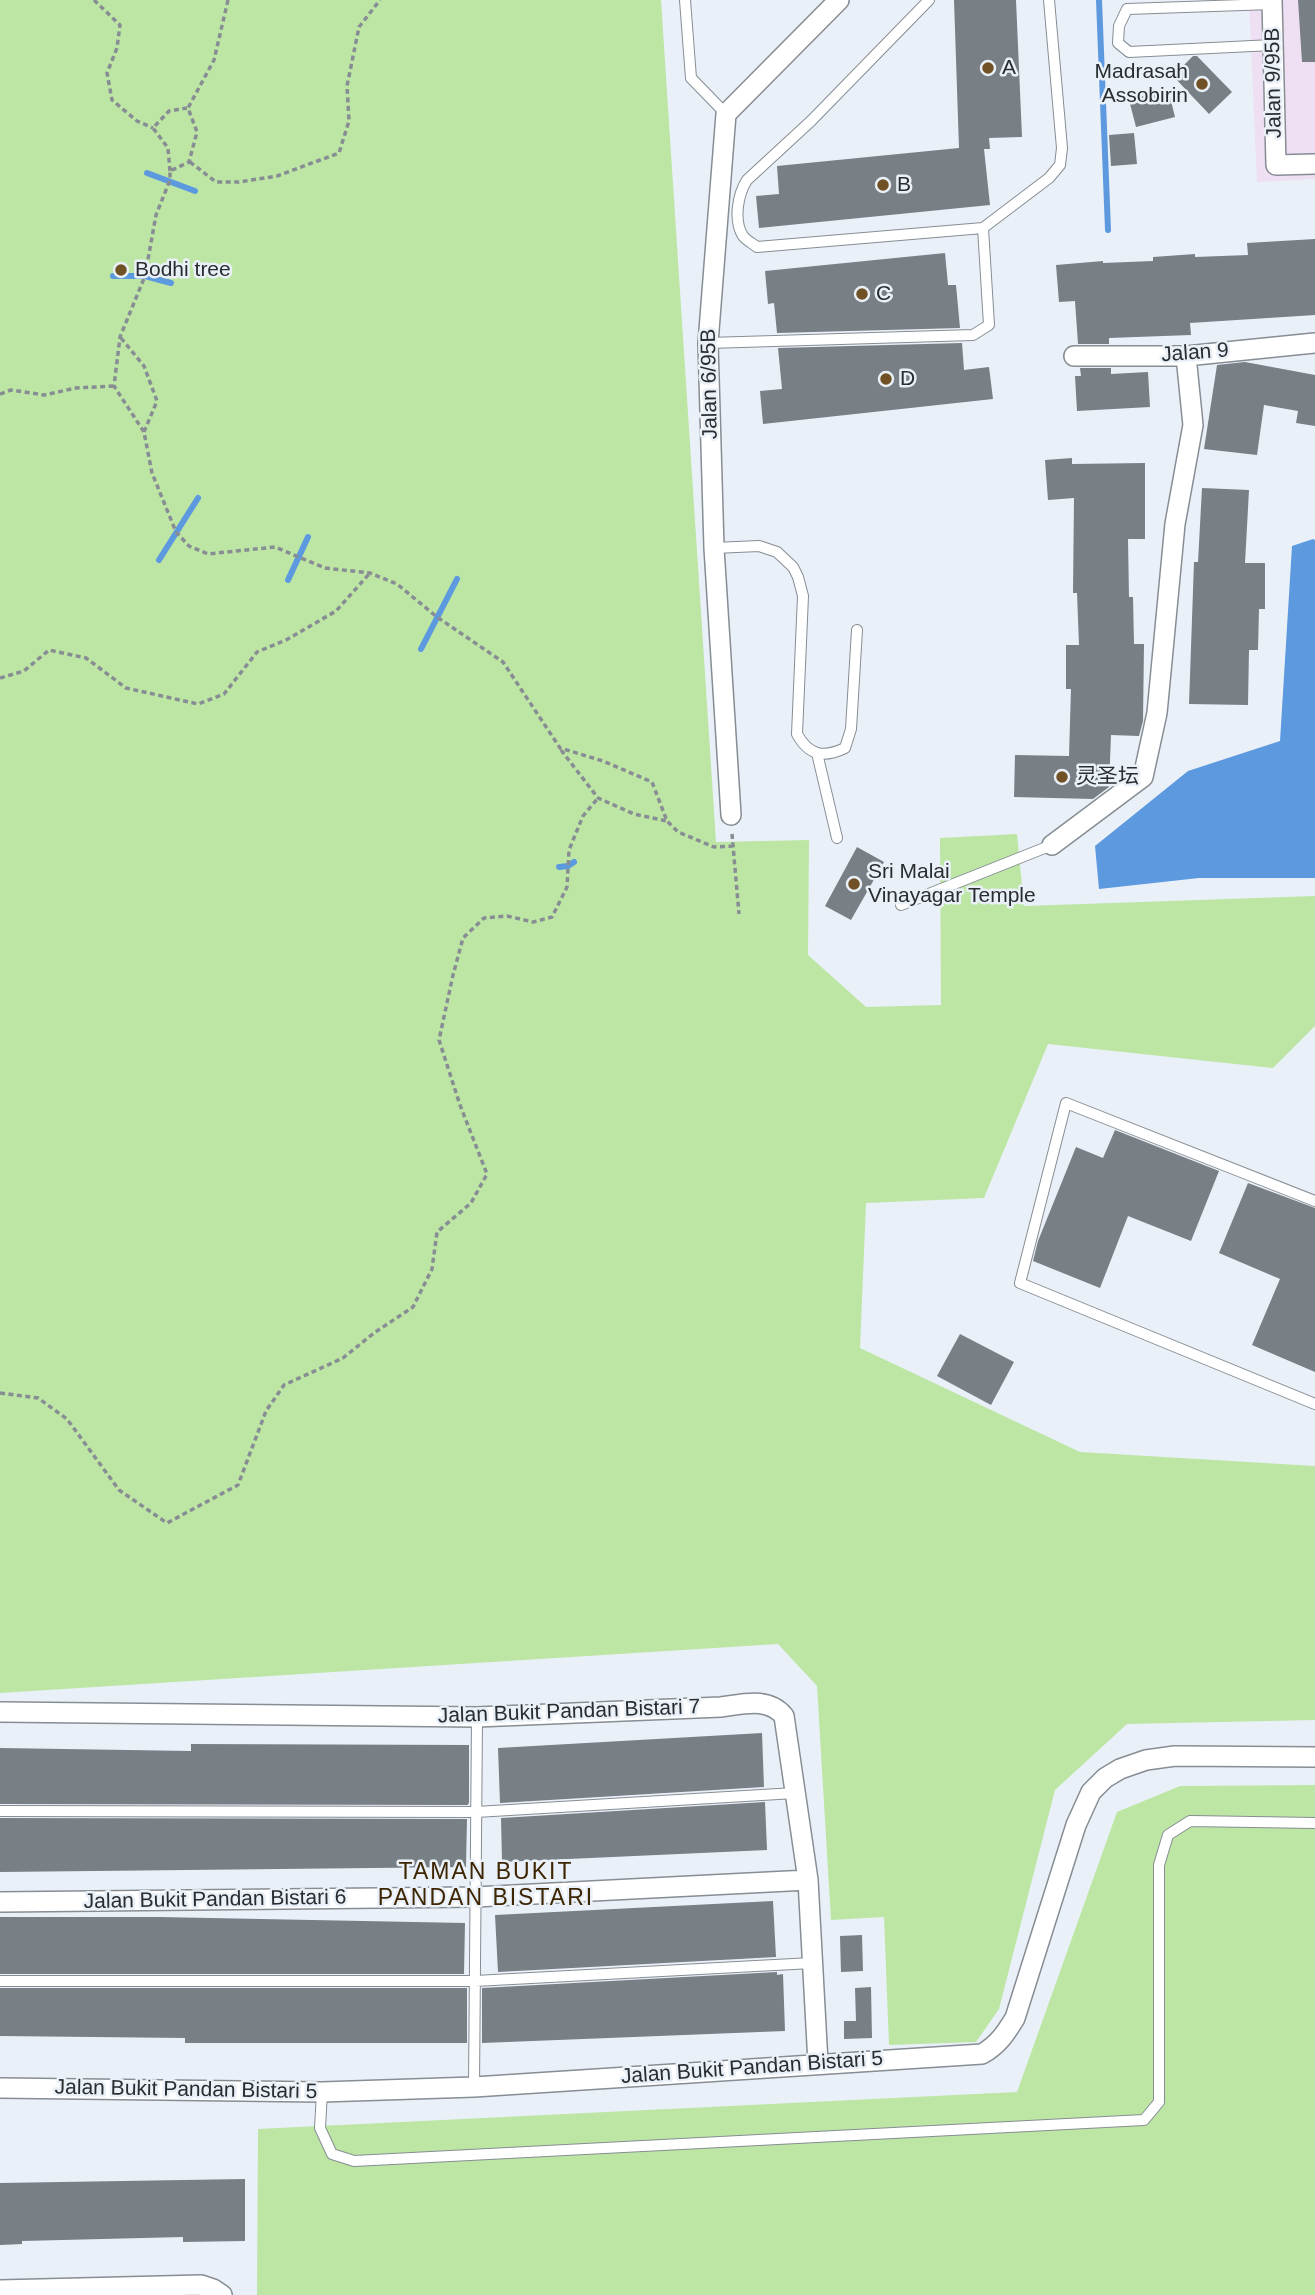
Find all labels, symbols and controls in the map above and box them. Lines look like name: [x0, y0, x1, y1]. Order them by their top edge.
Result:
street label: Jalan 9/95B: [1260, 27, 1288, 139]
place label: A: [1002, 55, 1016, 81]
place label: Madrasah Assobirin: [1095, 59, 1188, 109]
marker: A: [980, 60, 996, 76]
marker: Madrasah Assobirin: [1194, 76, 1210, 92]
place label: B: [897, 172, 911, 198]
marker: B: [875, 177, 891, 193]
place label: Bodhi tree: [135, 257, 231, 283]
marker: Bodhi tree: [113, 262, 129, 278]
place label: C: [876, 281, 891, 307]
marker: C: [854, 286, 870, 302]
street label: Jalan 6/95B: [696, 328, 724, 440]
street label: Jalan 9: [1160, 338, 1230, 368]
place label: D: [900, 366, 915, 392]
marker: D: [878, 371, 894, 387]
place label: 灵圣坛: [1076, 764, 1139, 790]
marker: 灵圣坛: [1054, 769, 1070, 785]
place label: Sri Malai Vinayagar Temple: [868, 859, 1036, 909]
marker: Sri Malai Vinayagar Temple: [846, 876, 862, 892]
street label: Jalan Bukit Pandan Bistari 7: [437, 1695, 701, 1729]
district label: TAMAN BUKIT PANDAN BISTARI: [380, 1859, 592, 1913]
street label: Jalan Bukit Pandan Bistari 6: [83, 1885, 347, 1915]
street label: Jalan Bukit Pandan Bistari 5: [620, 2046, 884, 2090]
street label: Jalan Bukit Pandan Bistari 5: [54, 2075, 318, 2105]

